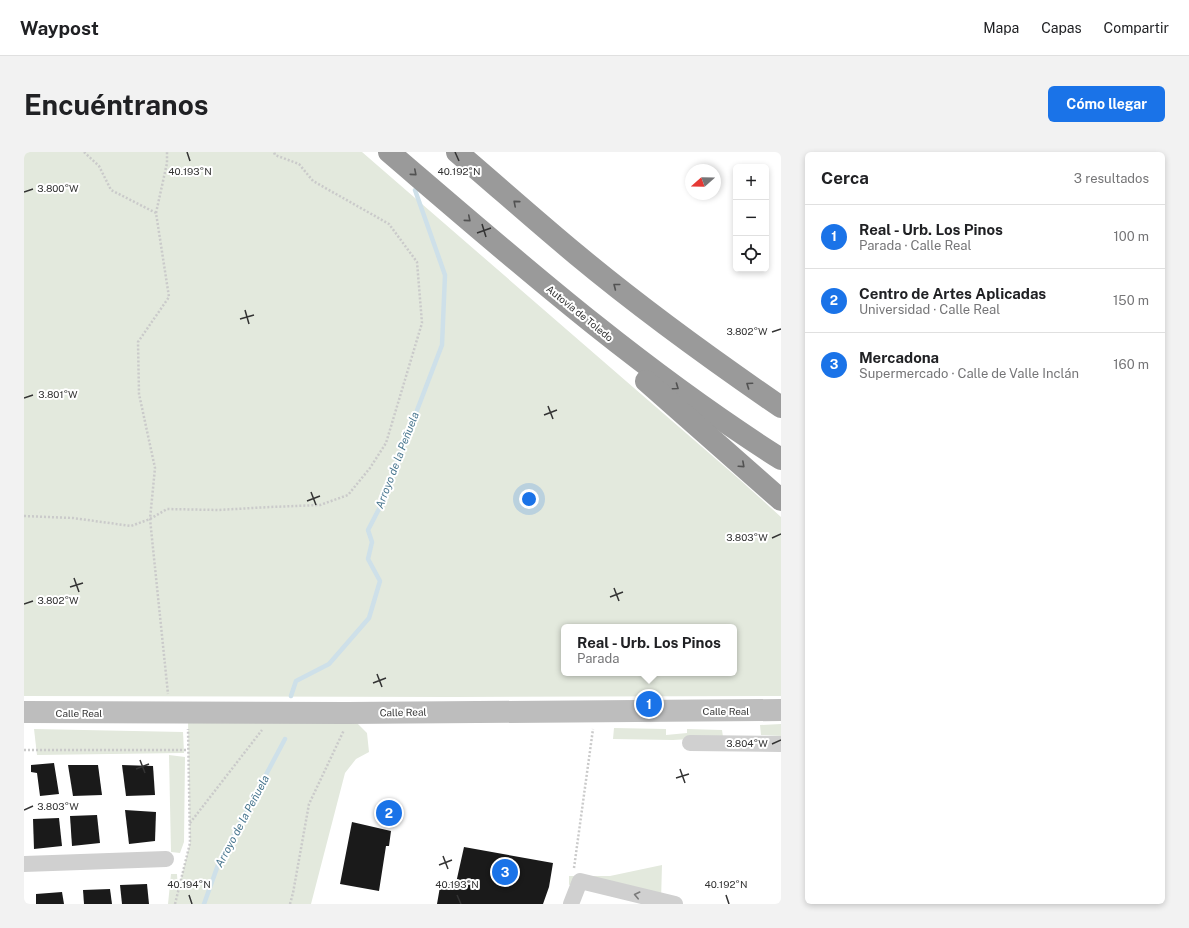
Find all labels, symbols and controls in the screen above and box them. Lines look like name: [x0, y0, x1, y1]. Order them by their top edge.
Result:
text: Waypost: [20, 17, 99, 39]
text: Mapa: [983, 20, 1019, 36]
text: Capas: [1041, 20, 1082, 36]
text: Compartir: [1104, 20, 1169, 36]
button: Cómo llegar: [1048, 86, 1165, 122]
text: Encuéntranos: [24, 88, 209, 121]
north arrow: [685, 164, 721, 200]
map controls: [733, 164, 769, 272]
button: +: [733, 164, 769, 200]
text: 40.193°N: [168, 165, 212, 177]
text: 40.192°N: [437, 165, 481, 177]
text: Cerca: [821, 168, 869, 188]
one-way arrow: [409, 169, 417, 176]
text: 3 resultados: [1074, 171, 1149, 186]
text: 3.800°W: [37, 182, 79, 194]
one-way arrow: [513, 200, 521, 207]
button: −: [733, 200, 769, 236]
one-way arrow: [464, 215, 471, 222]
text: Real - Urb. Los Pinos: [859, 221, 1003, 238]
text: 1: [831, 229, 837, 244]
text: 100 m: [1113, 229, 1149, 244]
button: locate: [733, 236, 769, 272]
text: Parada · Calle Real: [859, 238, 971, 253]
street label: Autovía de Toledo: [544, 282, 616, 344]
one-way arrow: [613, 283, 620, 290]
text: Centro de Artes Aplicadas: [859, 285, 1046, 302]
text: 2: [830, 293, 838, 308]
text: 150 m: [1113, 293, 1149, 308]
text: Universidad · Calle Real: [859, 302, 1000, 317]
text: 3.802°W: [726, 325, 768, 337]
text: Mercadona: [859, 349, 939, 366]
text: 3: [830, 357, 838, 372]
text: 160 m: [1113, 357, 1149, 372]
text: Supermercado · Calle de Valle Inclán: [859, 366, 1079, 381]
one-way arrow: [672, 382, 679, 390]
one-way arrow: [746, 382, 753, 390]
text: 3.801°W: [38, 388, 78, 400]
water label: Arroyo de la Peñuela: [373, 410, 421, 510]
one-way arrow: [738, 461, 745, 468]
your location: [519, 489, 539, 509]
text: 3.803°W: [726, 531, 768, 543]
text: 3.802°W: [37, 594, 79, 606]
popup: [561, 624, 737, 676]
text: Real - Urb. Los Pinos: [577, 634, 721, 651]
text: Parada: [577, 651, 619, 666]
pin: 1: [636, 689, 662, 719]
street label: Calle Real: [703, 705, 749, 717]
street label: Calle Real: [380, 706, 426, 718]
street label: Calle Real: [56, 707, 102, 719]
text: 3.804°W: [726, 737, 768, 749]
water label: Arroyo de la Peñuela: [213, 773, 271, 869]
pin: 2: [376, 798, 402, 828]
text: 3.803°W: [37, 800, 79, 812]
pin: 3: [492, 857, 518, 887]
text: 40.194°N: [167, 878, 211, 890]
text: 40.193°N: [435, 878, 479, 890]
text: 40.192°N: [704, 878, 748, 890]
one-way arrow: [633, 891, 640, 900]

